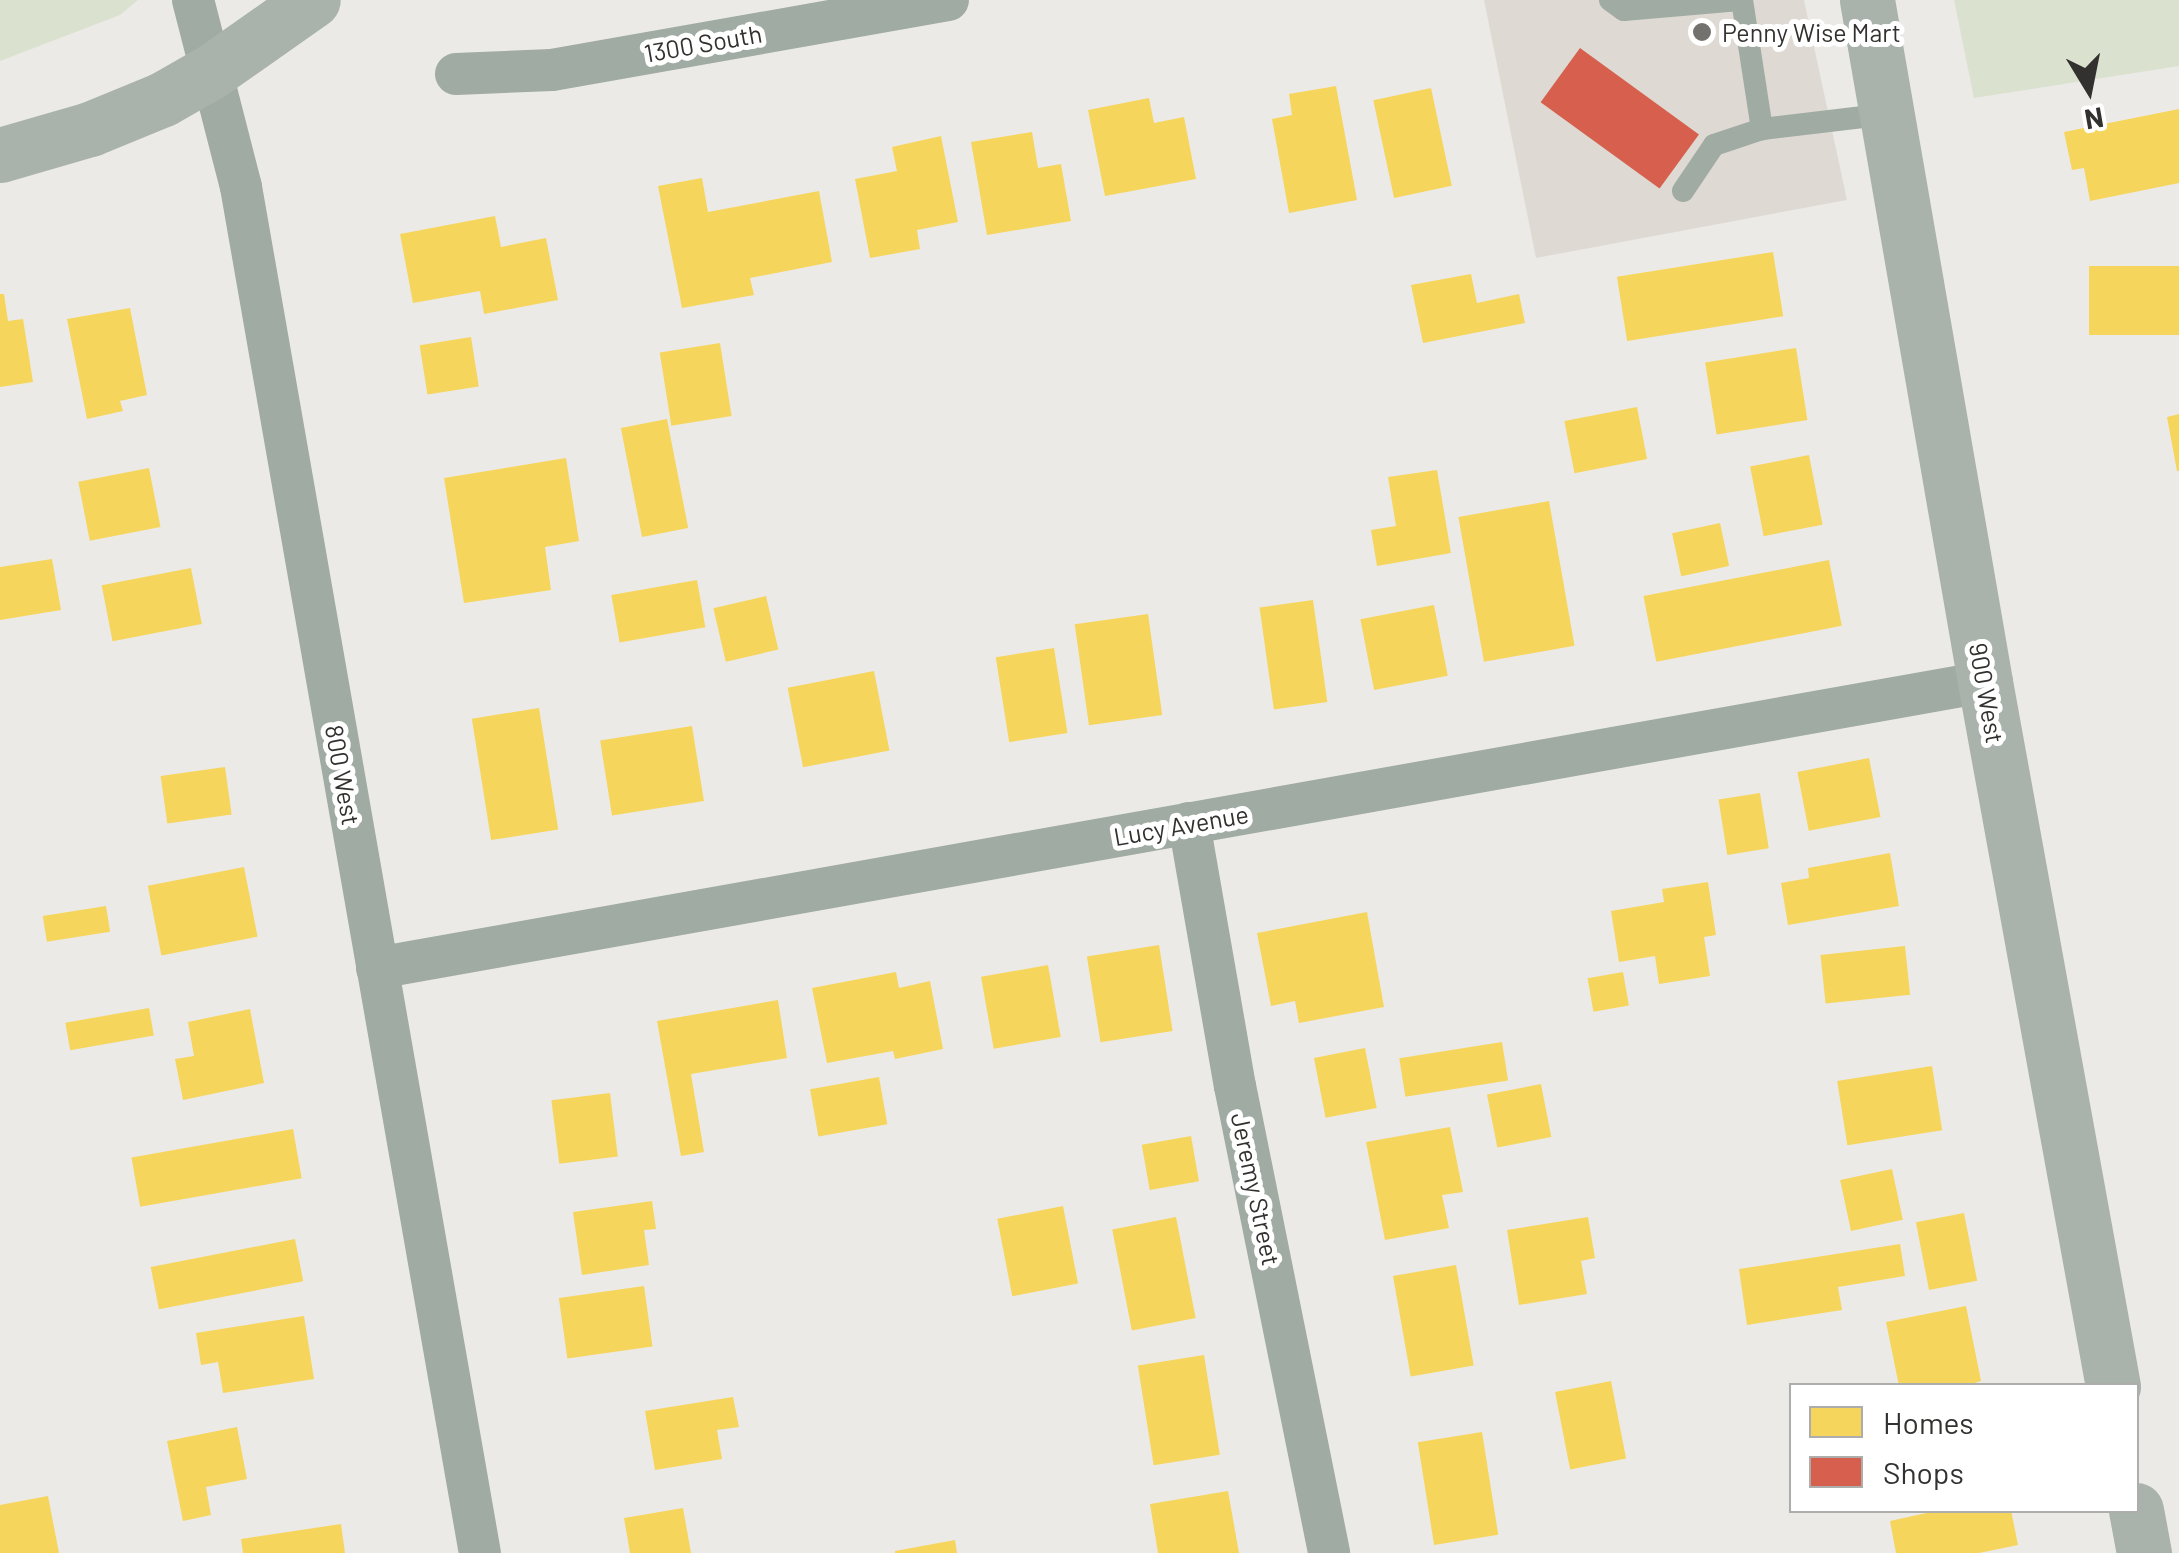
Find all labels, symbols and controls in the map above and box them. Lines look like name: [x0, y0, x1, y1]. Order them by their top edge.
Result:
place label: Penny Wise Mart: [1722, 17, 1901, 47]
street label: 1300 South: [642, 18, 764, 68]
marker: Penny Wise Mart: [1691, 21, 1713, 43]
north arrow: [2039, 40, 2139, 140]
text: N: [2082, 101, 2106, 138]
street label: 900 West: [1963, 641, 2011, 745]
street label: 800 West: [319, 723, 367, 827]
street label: Lucy Avenue: [1111, 798, 1251, 852]
street label: Jeremy Street: [1225, 1110, 1287, 1268]
legend: [1789, 1383, 2139, 1513]
text: Homes: [1883, 1404, 1974, 1440]
text: Shops: [1883, 1454, 1964, 1490]

